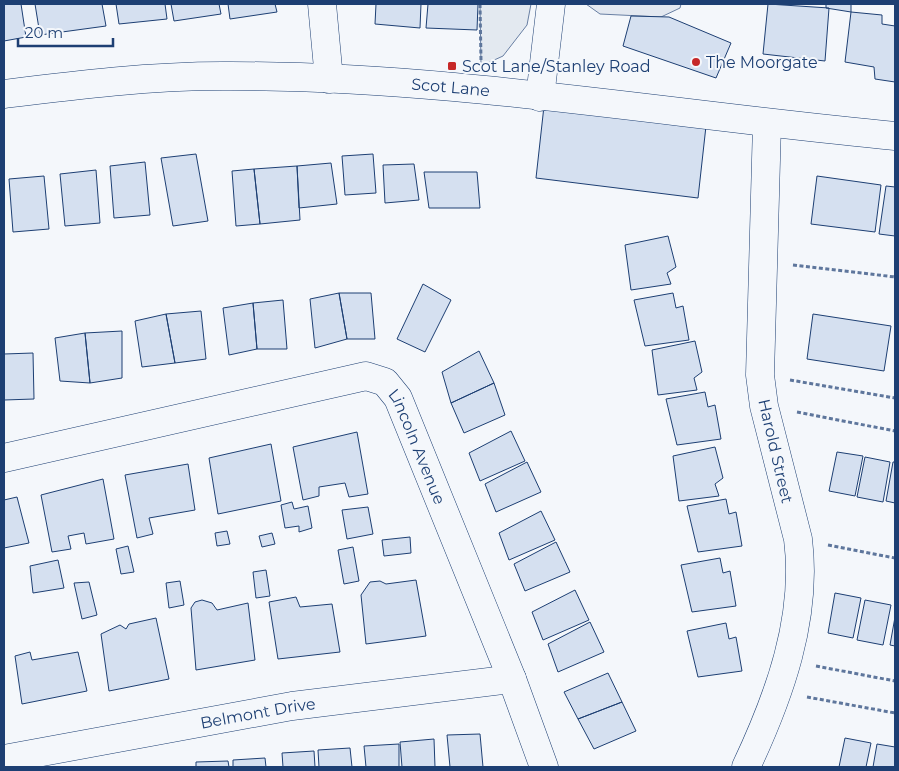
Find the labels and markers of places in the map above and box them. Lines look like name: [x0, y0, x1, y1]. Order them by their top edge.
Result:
place label: The Moorgate: [706, 53, 818, 72]
marker: The Moorgate: [690, 56, 702, 68]
place label: Scot Lane/Stanley Road: [462, 57, 651, 76]
marker: Scot Lane/Stanley Road: [446, 60, 458, 72]

